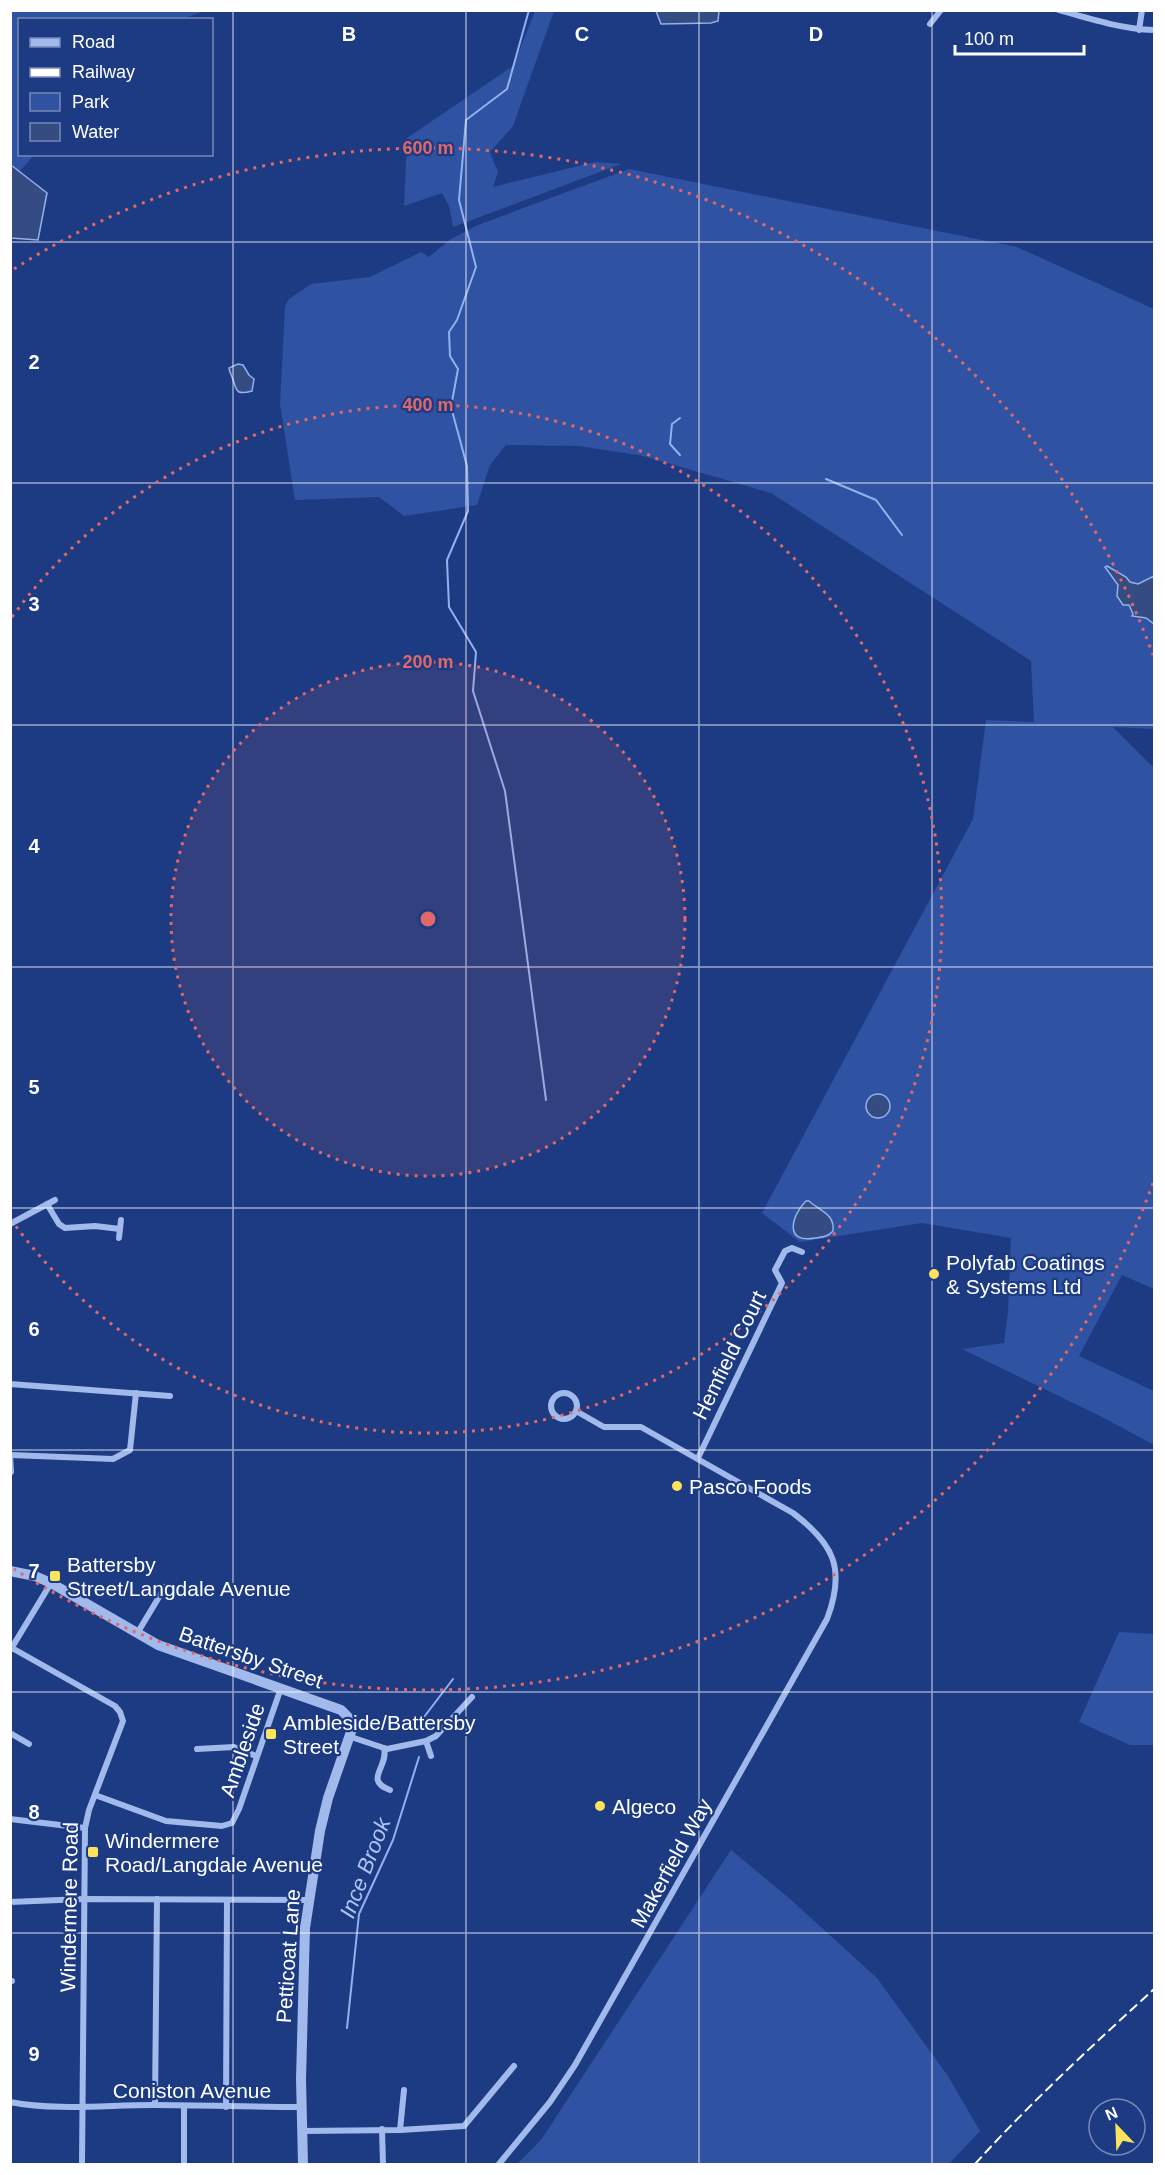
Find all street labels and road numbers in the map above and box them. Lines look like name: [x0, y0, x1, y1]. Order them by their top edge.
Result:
street label: Hemfield Court: [688, 1287, 770, 1423]
street label: Battersby Street: [176, 1622, 326, 1692]
street label: Ambleside: [215, 1700, 269, 1800]
street label: Makerfield Way: [626, 1794, 716, 1932]
street label: Windermere Road: [56, 1822, 82, 1992]
street label: Petticoat Lane: [272, 1888, 304, 2024]
street label: Coniston Avenue: [113, 2079, 271, 2102]

